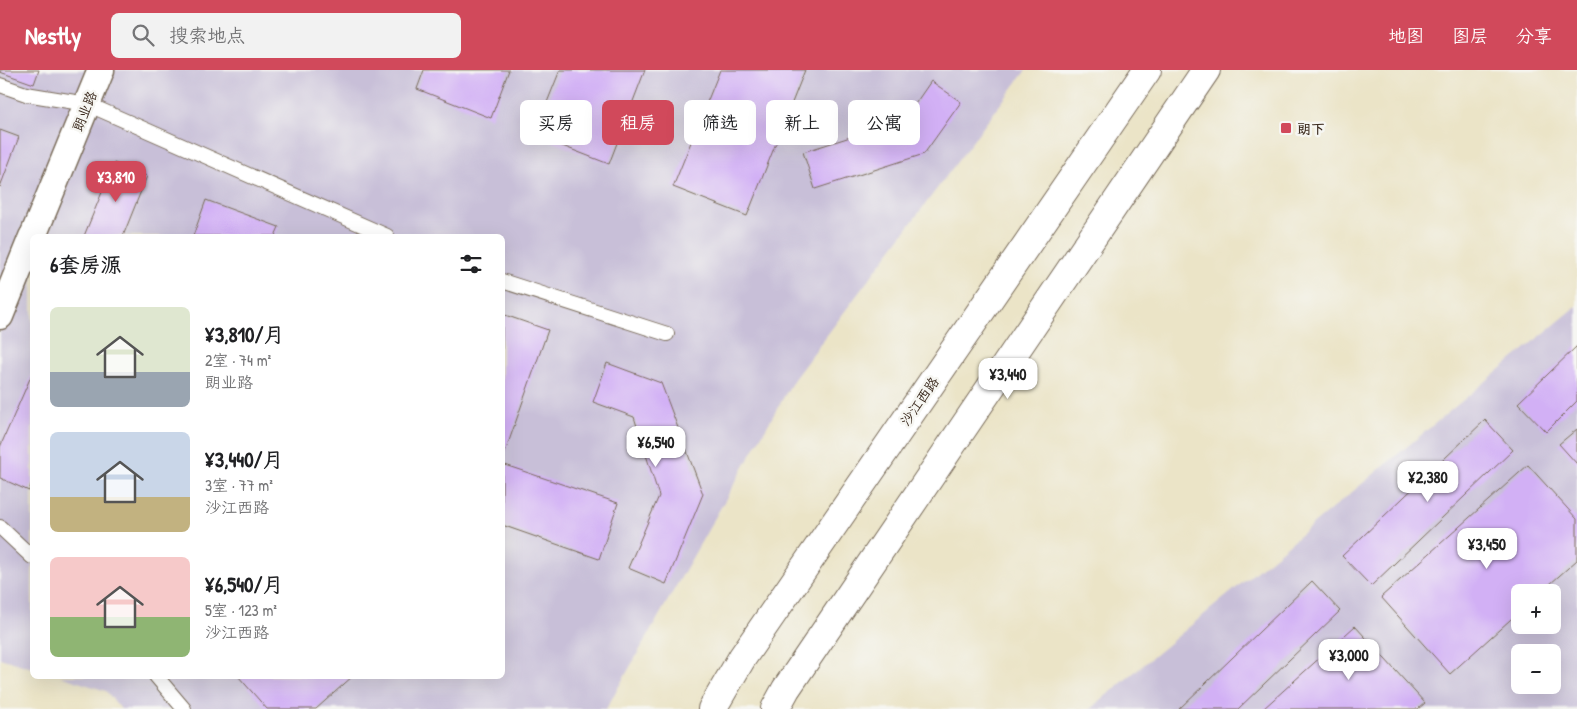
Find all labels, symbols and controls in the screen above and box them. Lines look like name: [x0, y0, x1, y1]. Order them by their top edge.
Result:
search box: [111, 13, 461, 58]
text: Nestly: [25, 19, 81, 51]
icon: search: [129, 21, 157, 49]
text: 搜索地点: [169, 22, 245, 48]
text: 地图: [1388, 23, 1424, 48]
text: 图层: [1452, 23, 1488, 48]
text: 分享: [1516, 23, 1552, 48]
street label: 朗业路: [67, 88, 101, 134]
chip: 买房: [520, 100, 592, 145]
chip: 租房: [602, 100, 674, 145]
chip: 筛选: [684, 100, 756, 145]
chip: 新上: [766, 100, 838, 145]
chip: 公寓: [848, 100, 920, 145]
place label: 朗下: [1297, 119, 1325, 138]
marker: 朗下: [1279, 121, 1293, 135]
pin: ¥3,810: [75, 160, 157, 203]
text: ¥3,810: [97, 166, 135, 188]
text: 6套房源: [50, 250, 121, 279]
icon: filters: [457, 250, 485, 278]
text: ¥3,810/月: [205, 320, 284, 349]
icon: home: [90, 327, 150, 387]
text: 2室 · 74 m²: [205, 349, 271, 371]
pin: ¥3,440: [967, 358, 1049, 400]
text: ¥3,440: [990, 363, 1027, 385]
text: 朗业路: [205, 371, 253, 393]
street label: 沙江西路: [895, 373, 943, 429]
pin: ¥6,540: [615, 426, 697, 468]
text: ¥6,540: [638, 431, 674, 453]
text: ¥3,440/月: [205, 445, 283, 474]
icon: home: [90, 452, 150, 512]
pin: ¥2,380: [1387, 460, 1469, 503]
text: ¥2,380: [1408, 466, 1448, 488]
text: 3室 · 77 m²: [205, 474, 273, 496]
text: 沙江西路: [205, 496, 269, 518]
pin: ¥3,450: [1446, 528, 1528, 570]
text: ¥3,450: [1468, 533, 1506, 555]
text: ¥6,540/月: [205, 570, 283, 599]
icon: home: [90, 577, 150, 637]
map controls: [1511, 584, 1561, 694]
button: +: [1511, 584, 1561, 634]
text: 5室 · 123 m²: [205, 599, 277, 621]
text: 沙江西路: [205, 621, 269, 643]
pin: ¥3,000: [1308, 638, 1390, 681]
text: ¥3,000: [1329, 644, 1369, 666]
button: −: [1511, 644, 1561, 694]

